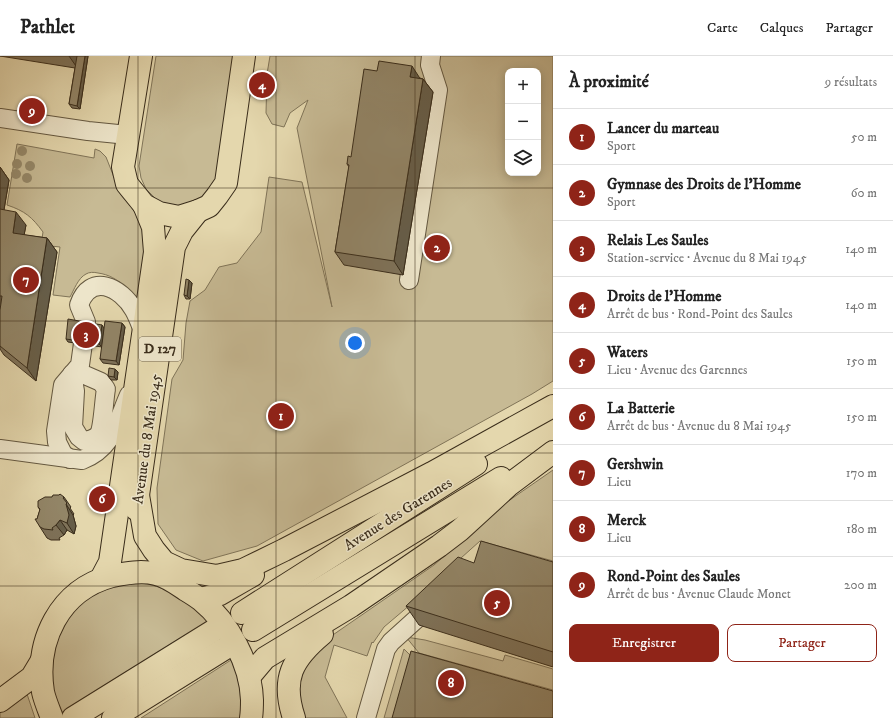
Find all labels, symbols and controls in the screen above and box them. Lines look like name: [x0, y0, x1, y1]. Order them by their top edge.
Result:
text: Pathlet: [20, 16, 75, 39]
text: Carte: [707, 19, 738, 37]
text: Calques: [760, 19, 803, 37]
text: Partager: [825, 19, 873, 37]
map controls: [505, 68, 541, 176]
button: +: [505, 68, 541, 104]
pin: 4: [249, 70, 275, 100]
text: À proximité: [569, 71, 649, 93]
text: 9 résultats: [825, 74, 877, 90]
pin: 9: [19, 96, 45, 126]
button: −: [505, 104, 541, 140]
text: Lancer du marteau: [607, 119, 719, 138]
text: 1: [580, 129, 584, 145]
text: 50 m: [851, 129, 877, 145]
text: Sport: [607, 138, 636, 154]
button: layers: [505, 140, 541, 176]
text: Gymnase des Droits de l'Homme: [607, 175, 801, 194]
text: 2: [579, 185, 585, 201]
text: 60 m: [851, 185, 877, 201]
text: Sport: [607, 194, 636, 210]
text: Relais Les Saules: [607, 231, 708, 250]
pin: 2: [424, 233, 450, 263]
text: 3: [580, 241, 584, 257]
text: 140 m: [845, 241, 877, 257]
text: Station-service · Avenue du 8 Mai 1945: [607, 250, 807, 266]
pin: 7: [13, 265, 39, 295]
text: Droits de l'Homme: [607, 287, 722, 306]
text: 4: [578, 297, 586, 313]
text: 140 m: [845, 297, 877, 313]
text: Arrêt de bus · Rond-Point des Saules: [607, 306, 793, 322]
pin: 3: [73, 320, 99, 350]
your location: [345, 333, 365, 353]
road number: D 127: [139, 337, 181, 361]
text: Waters: [607, 343, 648, 362]
text: 5: [579, 353, 585, 369]
text: 150 m: [846, 353, 877, 369]
text: Lieu · Avenue des Garennes: [607, 362, 747, 378]
street label: Avenue du 8 Mai 1945: [128, 372, 166, 505]
text: La Batterie: [607, 399, 675, 418]
pin: 1: [268, 401, 294, 431]
text: 6: [579, 409, 585, 425]
text: 150 m: [846, 409, 877, 425]
text: Arrêt de bus · Avenue du 8 Mai 1945: [607, 418, 791, 434]
text: Gershwin: [607, 455, 663, 474]
text: 7: [579, 465, 585, 481]
text: 170 m: [846, 465, 877, 481]
street label: Avenue des Garennes: [340, 473, 456, 555]
text: Lieu: [607, 474, 631, 490]
pin: 6: [89, 484, 115, 514]
text: Merck: [607, 511, 646, 530]
text: 8: [579, 521, 585, 537]
text: 180 m: [846, 521, 877, 537]
text: Lieu: [607, 530, 631, 546]
text: Rond-Point des Saules: [607, 567, 740, 586]
text: 9: [579, 577, 585, 593]
text: 200 m: [844, 577, 877, 593]
text: Arrêt de bus · Avenue Claude Monet: [607, 586, 791, 602]
pin: 5: [484, 588, 510, 618]
button: Enregistrer: [569, 624, 719, 662]
button: Partager: [727, 624, 877, 662]
pin: 8: [438, 668, 464, 698]

